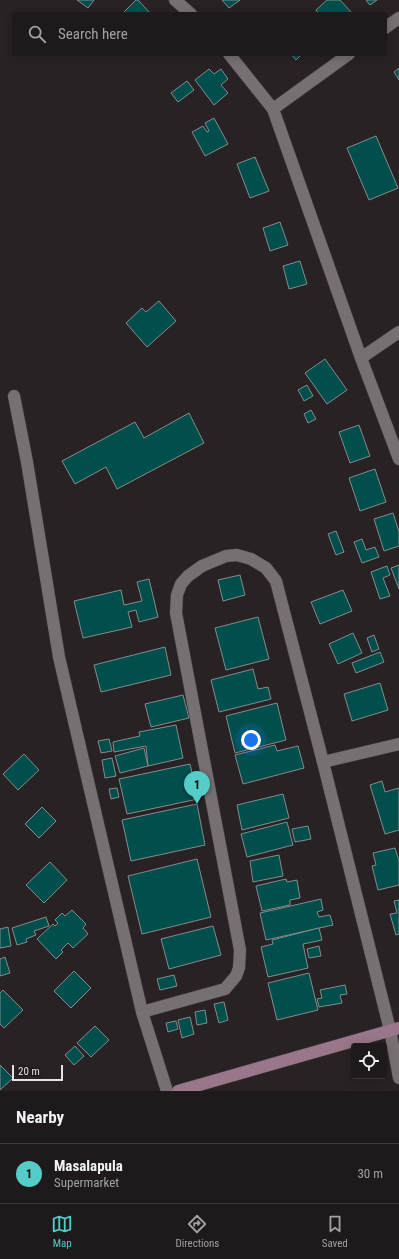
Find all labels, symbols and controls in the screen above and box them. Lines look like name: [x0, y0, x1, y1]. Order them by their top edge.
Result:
search box: [12, 12, 387, 56]
icon: search: [26, 23, 48, 45]
text: Search here: [58, 25, 128, 43]
your location: [241, 730, 261, 750]
pin: 1: [184, 771, 210, 804]
map controls: [351, 1043, 387, 1079]
button: locate: [351, 1043, 387, 1079]
scale bar: [12, 1063, 63, 1082]
text: 20 m: [18, 1065, 40, 1078]
text: Nearby: [16, 1107, 64, 1127]
text: Masalapula: [54, 1157, 123, 1175]
text: 1: [26, 1166, 32, 1181]
text: 30 m: [357, 1166, 383, 1181]
text: Supermarket: [54, 1175, 119, 1190]
tab: Map: [51, 1213, 73, 1250]
tab: Directions: [175, 1213, 219, 1250]
tab: Saved: [322, 1213, 348, 1250]

